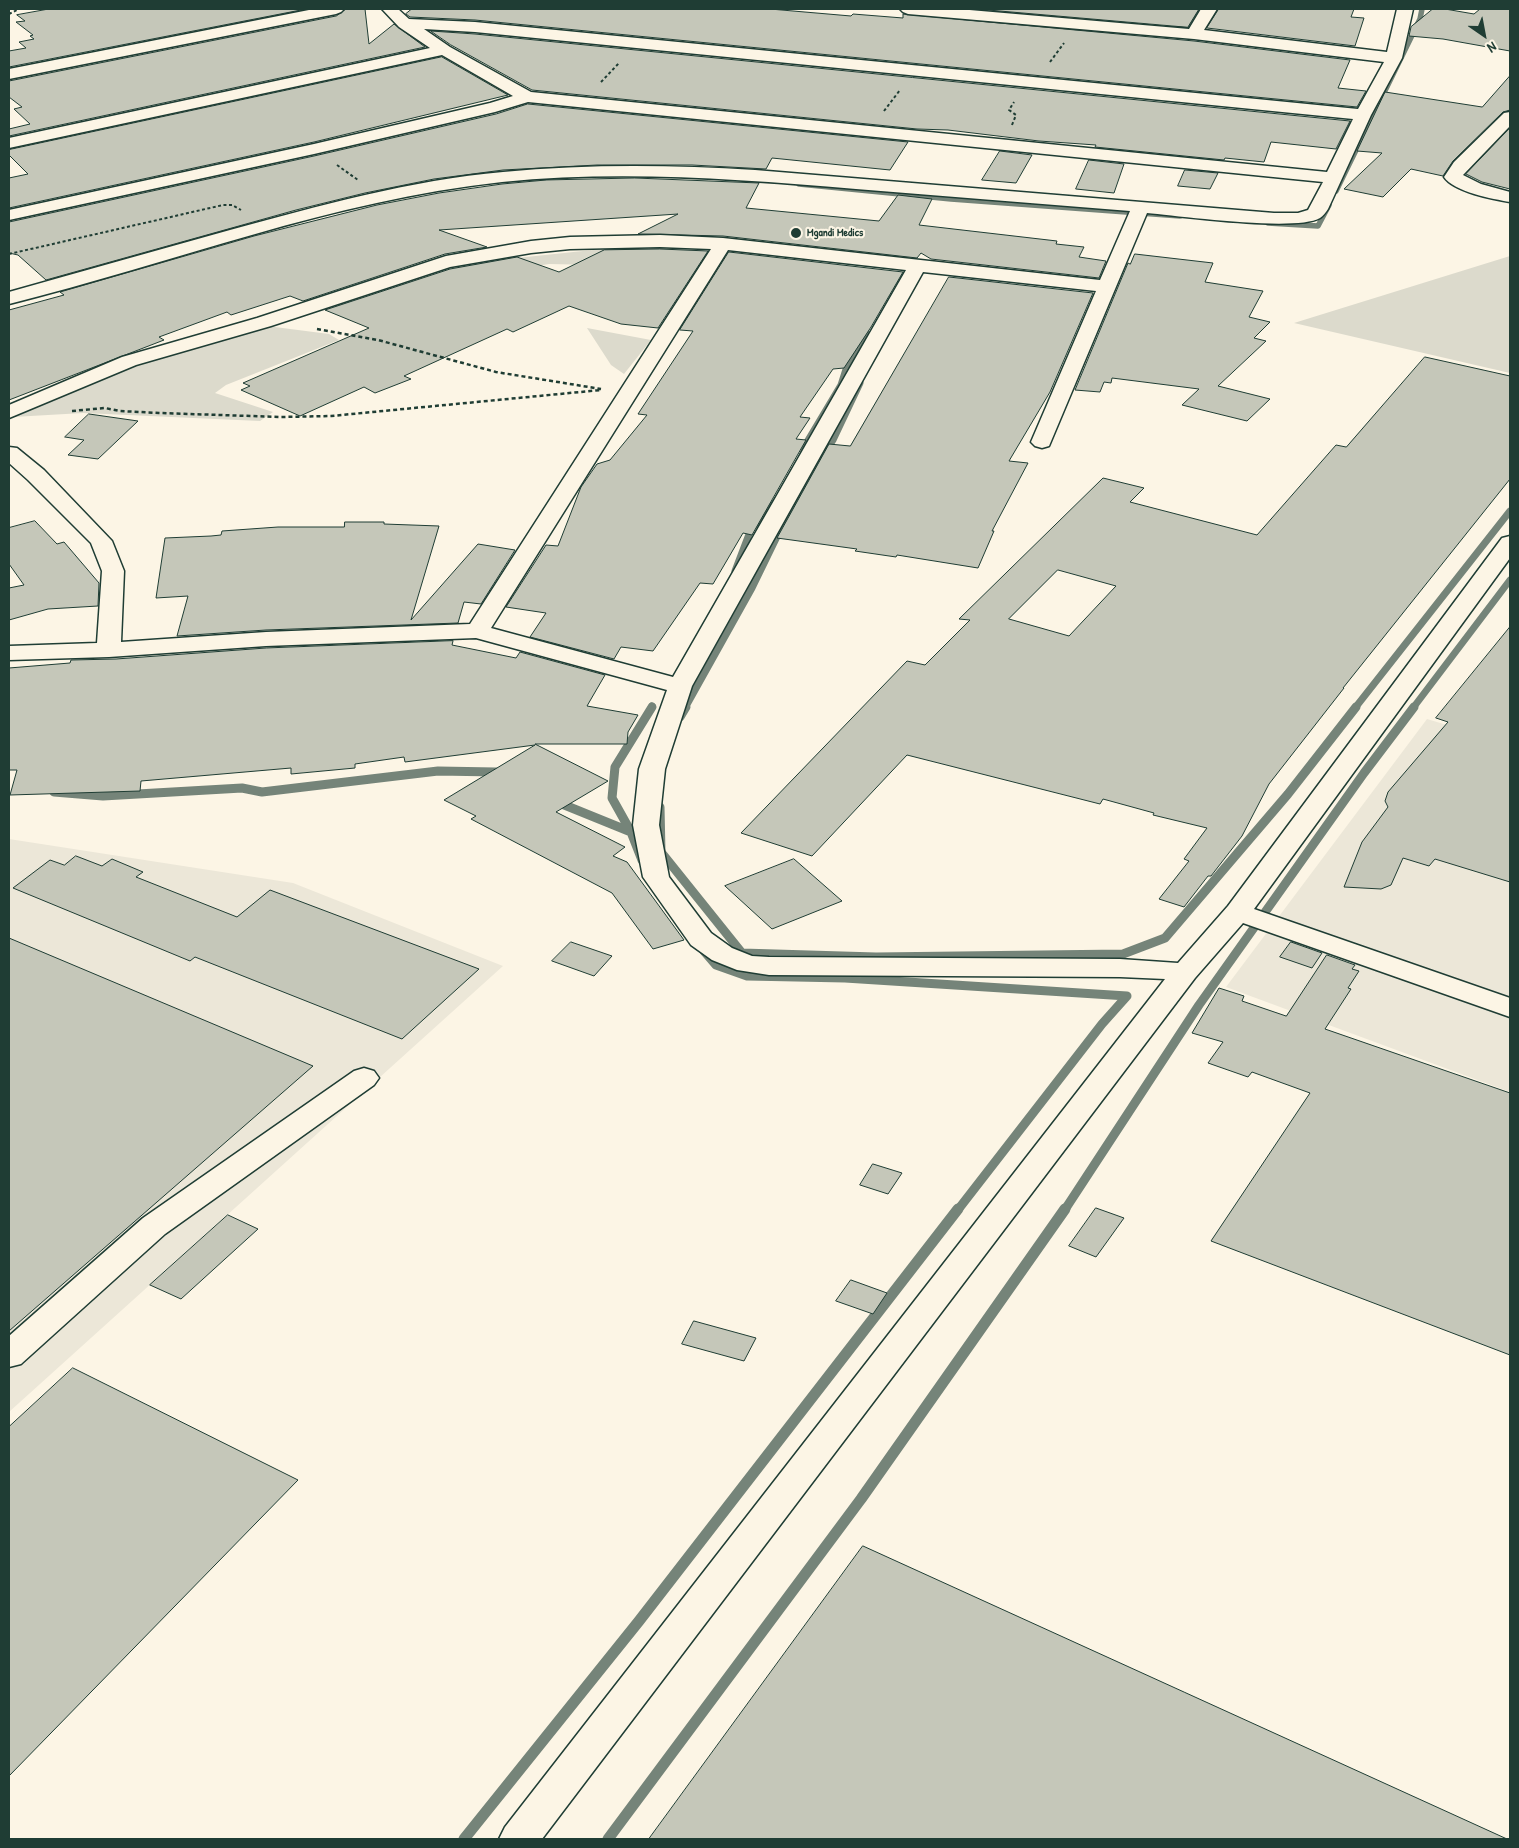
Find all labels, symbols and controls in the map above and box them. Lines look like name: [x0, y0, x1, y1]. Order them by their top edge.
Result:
north arrow: [1459, 10, 1509, 60]
text: N: [1484, 38, 1501, 58]
marker: Mgandi Medics: [789, 226, 803, 240]
place label: Mgandi Medics: [807, 226, 863, 240]

